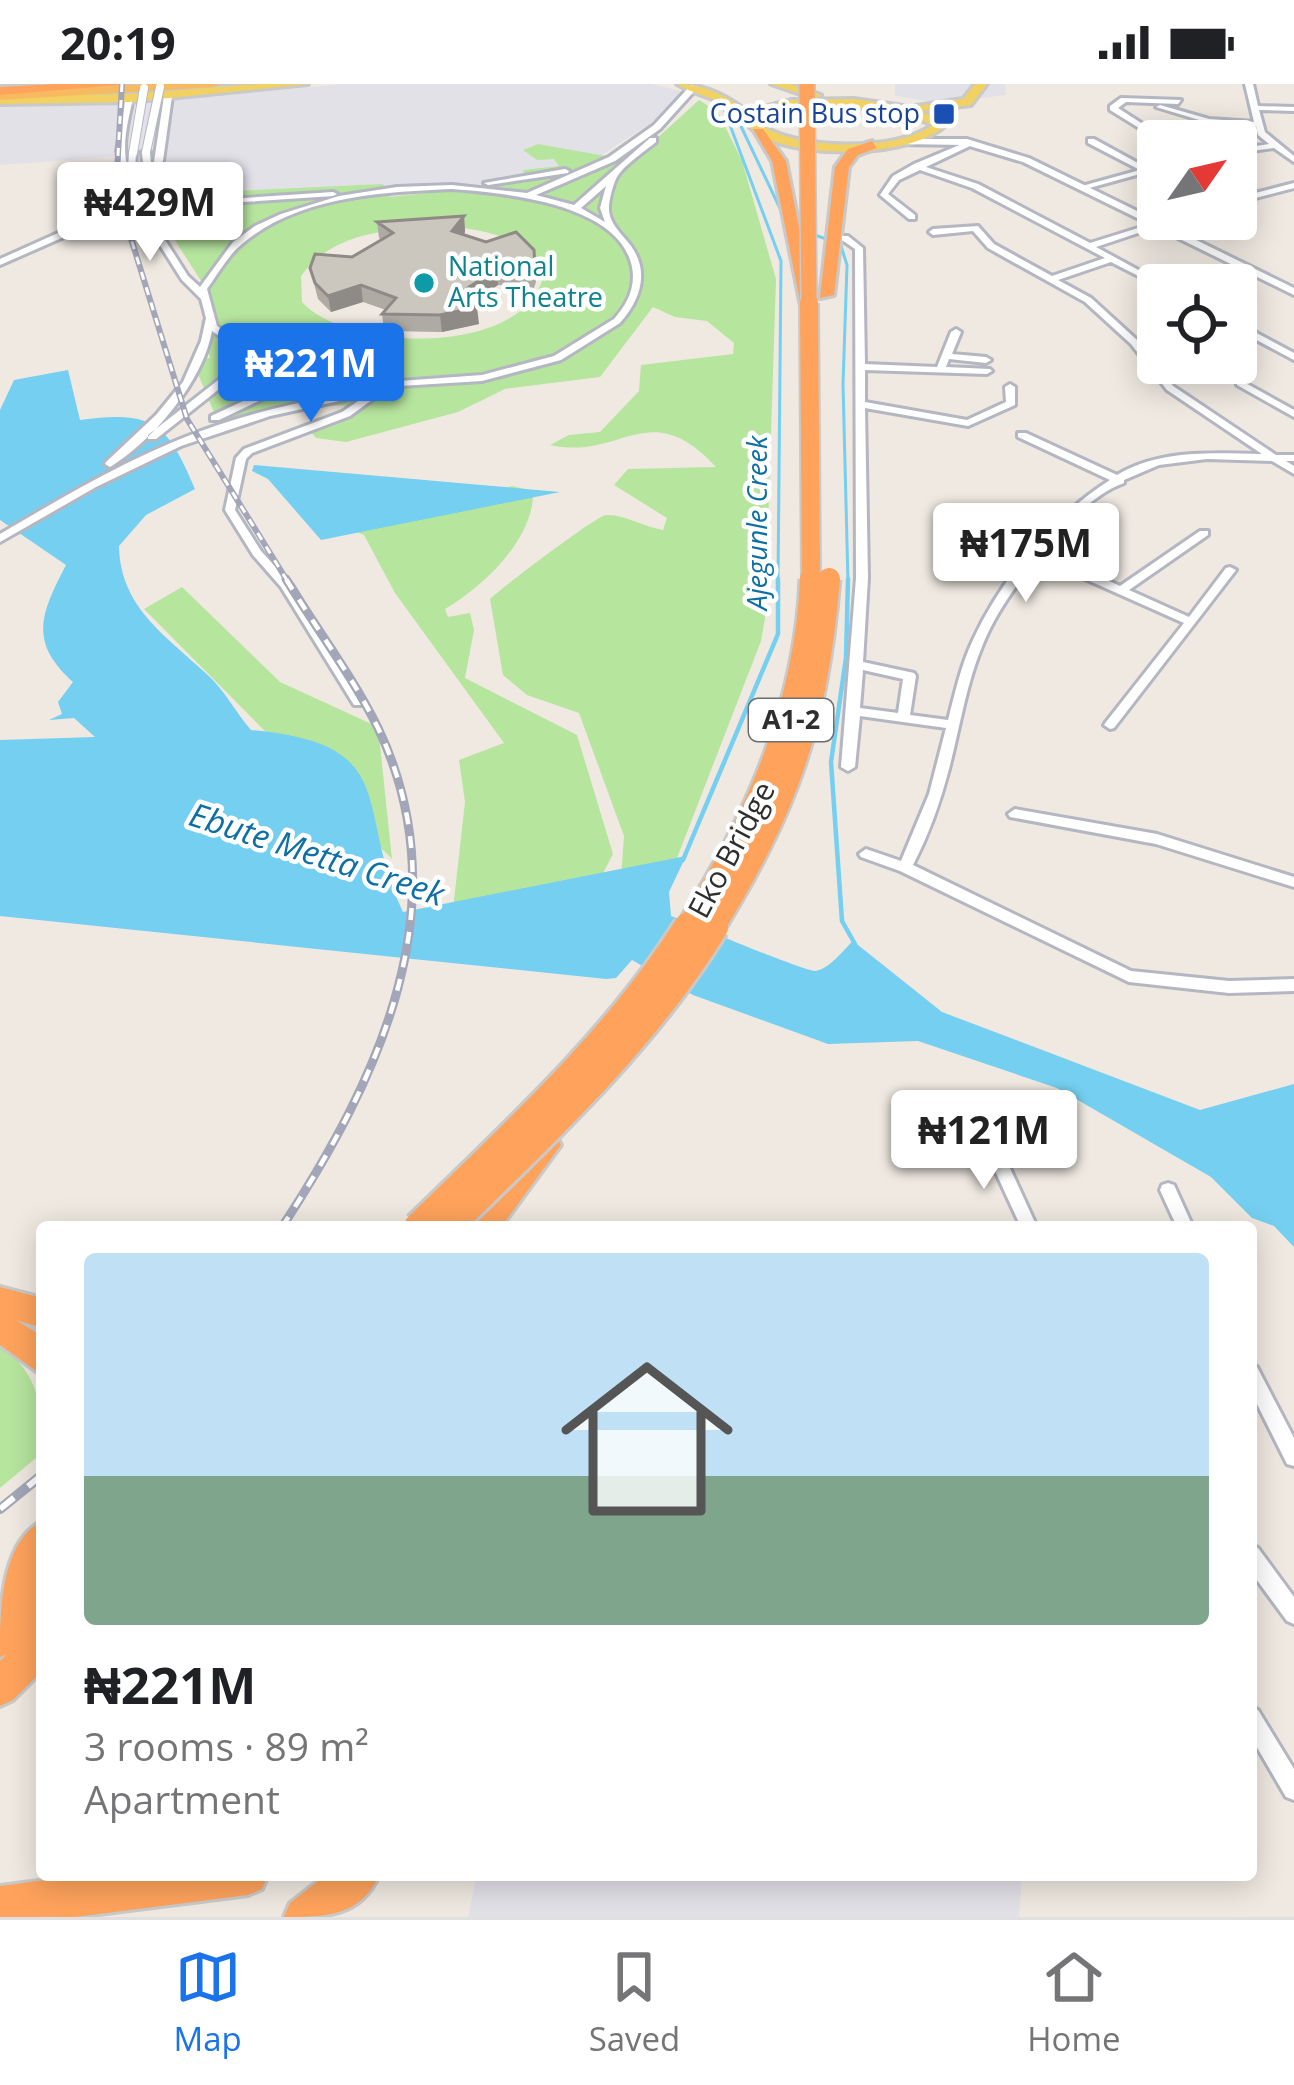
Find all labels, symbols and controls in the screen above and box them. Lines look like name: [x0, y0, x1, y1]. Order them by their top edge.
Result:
text: 20:19: [60, 12, 176, 73]
place label: Costain Bus stop: [710, 94, 920, 131]
marker: Costain Bus stop: [931, 101, 957, 127]
north arrow: [1137, 120, 1257, 240]
map controls: [1137, 120, 1257, 384]
pin: ₦429M: [66, 162, 234, 264]
text: ₦429M: [84, 174, 216, 227]
place label: National Arts Theatre: [448, 247, 603, 315]
button: locate: [1137, 264, 1257, 384]
marker: National Arts Theatre: [411, 270, 437, 296]
pin: ₦221M: [227, 323, 395, 425]
text: ₦221M: [245, 335, 377, 388]
water label: Ajegunle Creek: [738, 434, 775, 612]
pin: ₦175M: [942, 503, 1110, 605]
text: ₦175M: [960, 515, 1092, 568]
road number: A1-2: [749, 699, 833, 741]
street label: Eko Bridge: [678, 774, 784, 925]
water label: Ebute Metta Creek: [184, 791, 452, 917]
pin: ₦121M: [900, 1090, 1068, 1192]
text: ₦121M: [918, 1102, 1050, 1155]
icon: home: [539, 1331, 755, 1547]
text: ₦221M: [84, 1649, 256, 1719]
text: 3 rooms · 89 m²: [84, 1719, 369, 1772]
text: Apartment: [84, 1772, 280, 1825]
tab: Map: [173, 1944, 242, 2061]
tab: Saved: [589, 1944, 680, 2061]
tab: Home: [1027, 1944, 1121, 2061]

